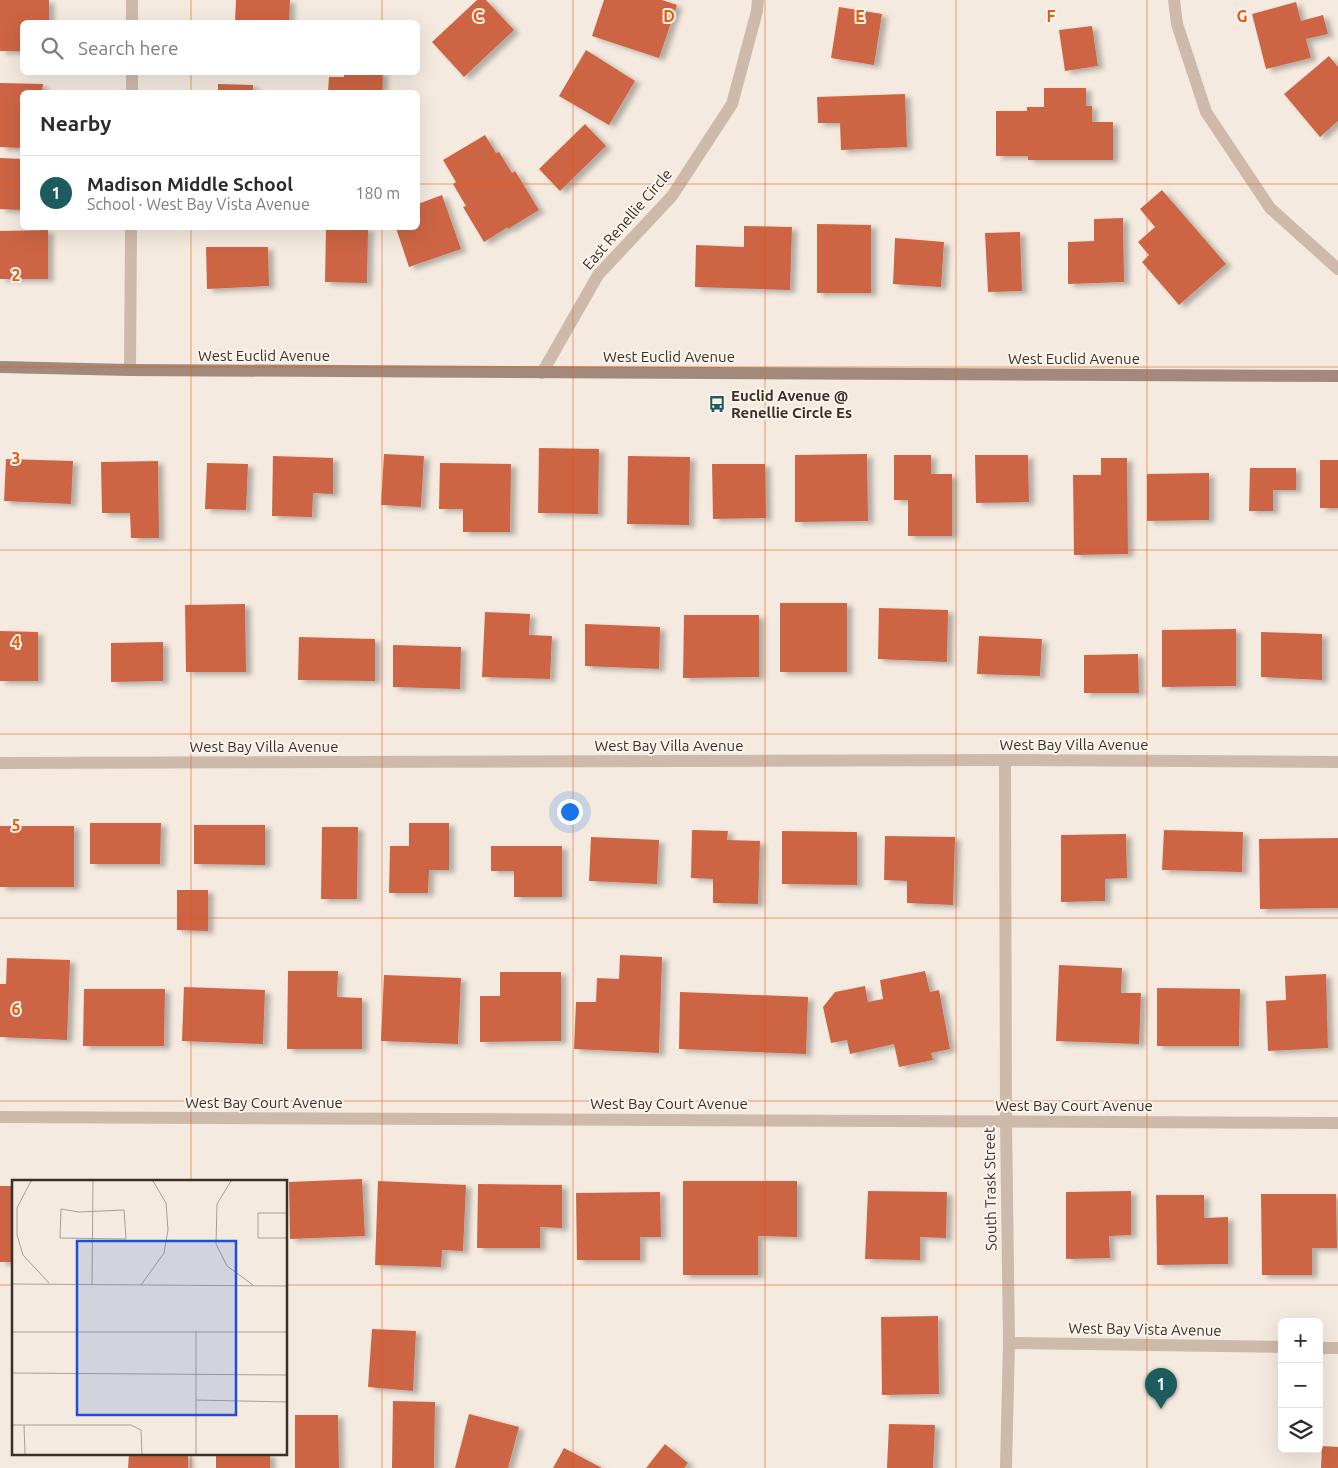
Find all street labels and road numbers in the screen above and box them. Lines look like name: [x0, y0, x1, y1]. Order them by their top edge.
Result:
street label: East Renellie Circle: [579, 165, 675, 273]
street label: West Euclid Avenue: [198, 347, 330, 364]
street label: West Euclid Avenue: [603, 348, 735, 365]
street label: West Euclid Avenue: [1008, 350, 1140, 367]
street label: West Bay Villa Avenue: [1000, 736, 1148, 753]
street label: West Bay Villa Avenue: [595, 737, 743, 754]
street label: West Bay Villa Avenue: [190, 738, 338, 755]
street label: West Bay Court Avenue: [185, 1094, 343, 1111]
street label: West Bay Court Avenue: [590, 1095, 748, 1112]
street label: West Bay Court Avenue: [995, 1097, 1153, 1114]
street label: South Trask Street: [980, 1127, 1000, 1251]
street label: West Bay Vista Avenue: [1068, 1319, 1222, 1339]

